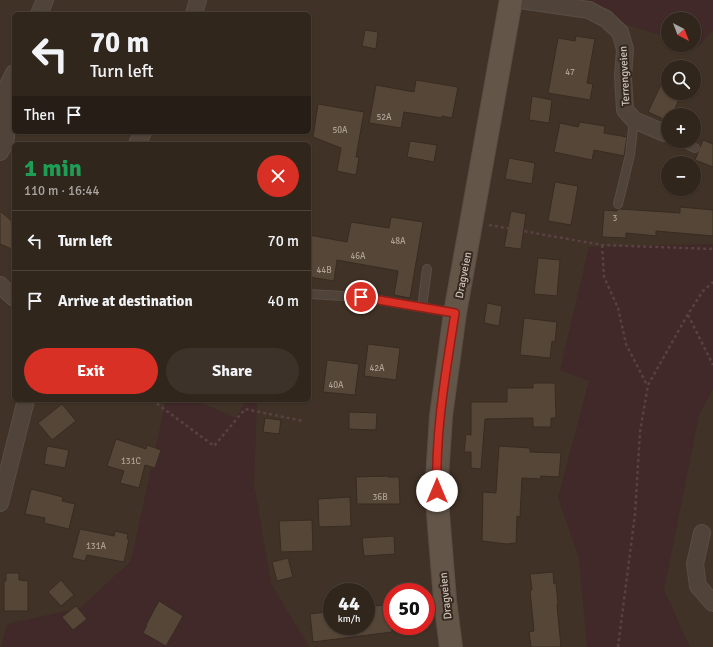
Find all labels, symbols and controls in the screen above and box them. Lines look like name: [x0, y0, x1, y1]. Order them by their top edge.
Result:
north arrow: [661, 12, 701, 52]
map controls: [661, 12, 701, 196]
text: 70 m: [90, 26, 149, 60]
icon: left: [24, 28, 76, 80]
street label: Terrengveien: [616, 46, 633, 106]
text: Turn left: [90, 60, 153, 82]
button: search: [661, 60, 701, 100]
house number: 47: [565, 67, 575, 78]
icon: arrive: [63, 104, 85, 126]
text: Then: [24, 106, 55, 124]
button: +: [661, 108, 701, 148]
house number: 52A: [376, 112, 392, 123]
house number: 50A: [332, 125, 348, 136]
text: 1 min: [24, 153, 82, 183]
button: close: [257, 155, 299, 197]
button: −: [661, 156, 701, 196]
text: 110 m · 16:44: [24, 183, 100, 199]
house number: 3: [613, 213, 618, 224]
icon: left: [24, 230, 46, 252]
text: Turn left: [58, 232, 112, 250]
text: 70 m: [268, 232, 299, 250]
house number: 48A: [390, 236, 406, 247]
house number: 46A: [350, 251, 366, 262]
street label: Dragveien: [453, 251, 474, 300]
house number: 44B: [316, 265, 332, 276]
pin: [344, 280, 378, 314]
icon: arrive: [350, 286, 372, 308]
icon: arrive: [24, 290, 46, 312]
text: Arrive at destination: [58, 292, 193, 310]
text: 40 m: [268, 292, 299, 310]
button: Exit: [24, 348, 158, 394]
button: Share: [166, 348, 299, 394]
house number: 42A: [369, 363, 385, 374]
house number: 40A: [328, 380, 344, 391]
house number: 131C: [121, 456, 142, 467]
position arrow: [416, 470, 458, 512]
house number: 36B: [372, 492, 388, 503]
house number: 131A: [86, 541, 107, 552]
street label: Dragveien: [437, 572, 454, 620]
speed limit sign: 50: [383, 583, 435, 635]
text: 44: [338, 591, 360, 616]
text: km/h: [338, 613, 360, 625]

